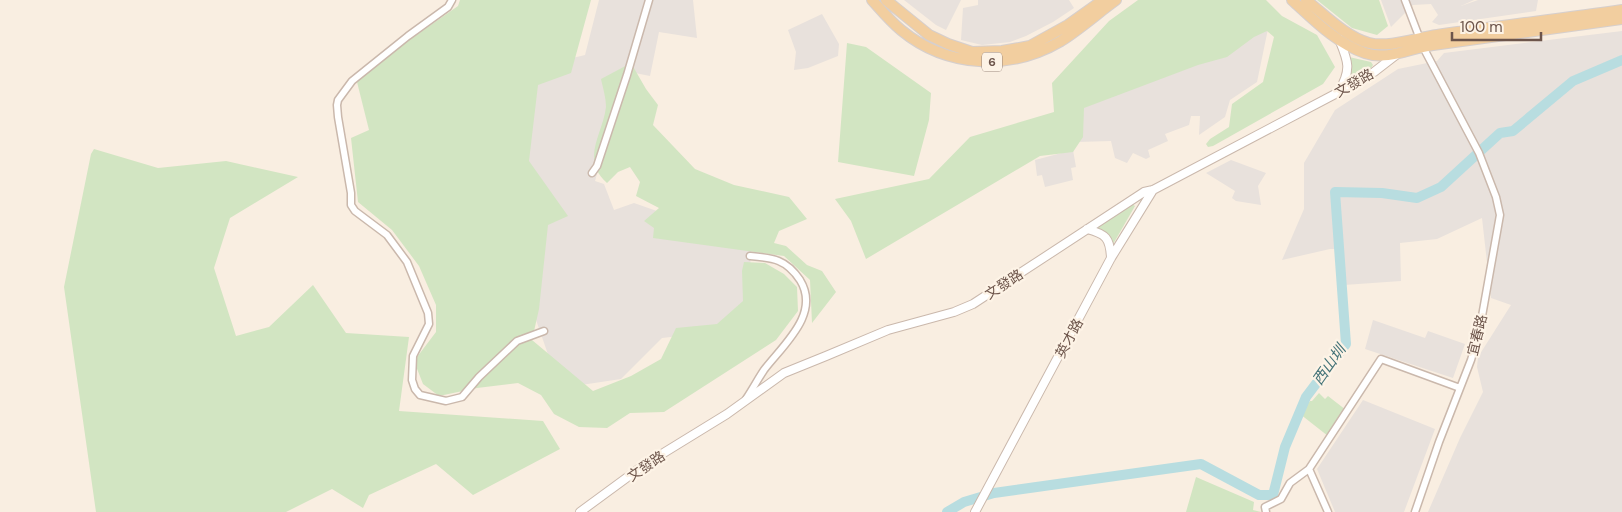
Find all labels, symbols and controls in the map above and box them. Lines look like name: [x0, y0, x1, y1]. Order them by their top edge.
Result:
scale bar: [1452, 10, 1541, 42]
text: 100 m: [1460, 17, 1503, 37]
road number: 6: [982, 52, 1002, 72]
street label: 文發路: [1331, 65, 1377, 101]
street label: 文發路: [981, 265, 1027, 303]
street label: 宜春路: [1463, 312, 1491, 358]
street label: 英才路: [1051, 315, 1087, 361]
water label: 西山圳: [1308, 339, 1351, 389]
street label: 文發路: [624, 447, 668, 485]

